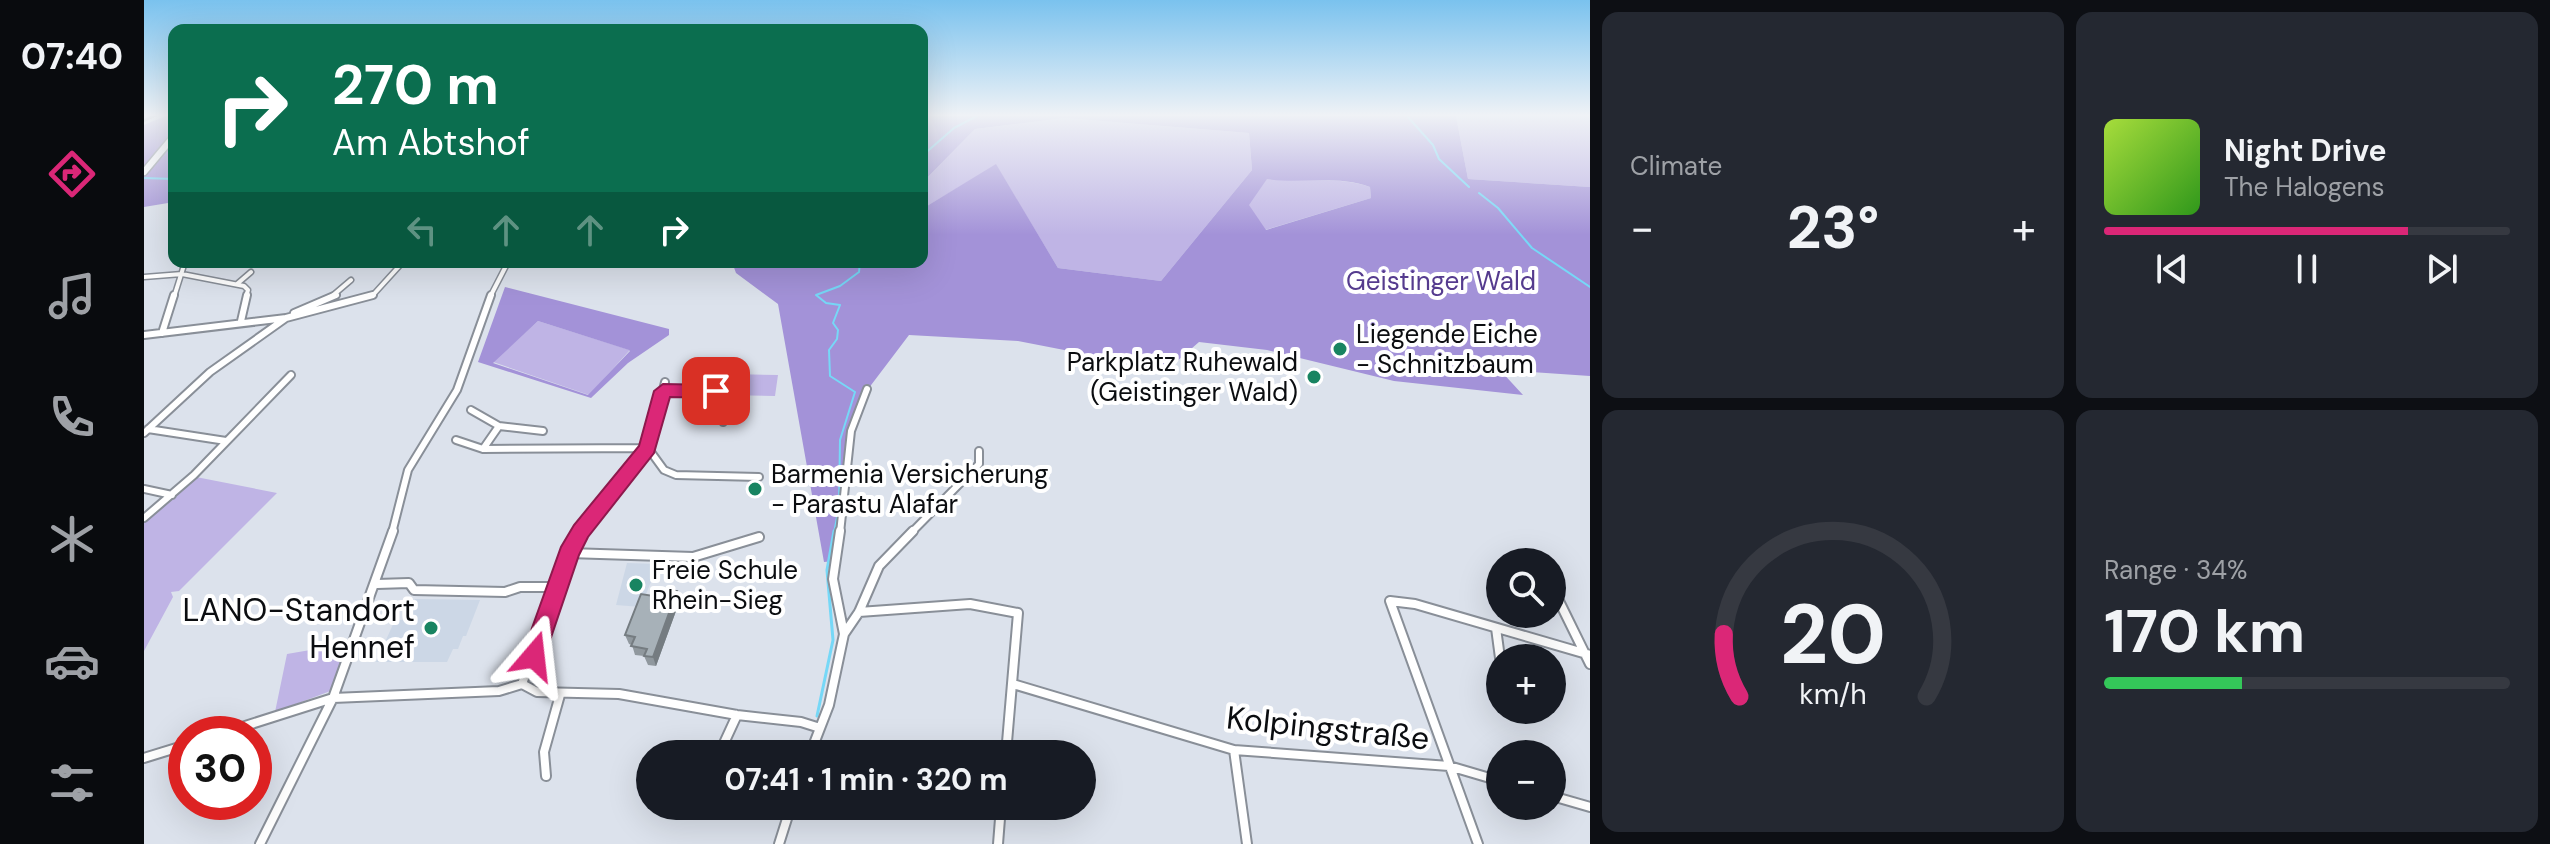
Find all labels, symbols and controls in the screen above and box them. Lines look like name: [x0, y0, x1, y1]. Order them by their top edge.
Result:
text: 07:40: [21, 33, 123, 80]
text: 270 m: [332, 48, 499, 121]
icon: right: [200, 56, 304, 160]
text: Am Abtshof: [332, 119, 530, 166]
text: Night Drive: [2224, 131, 2387, 170]
icon: directions: [44, 146, 100, 202]
text: Climate: [1630, 149, 1722, 183]
text: The Halogens: [2224, 170, 2384, 204]
text: 23°: [1787, 188, 1879, 267]
text: −: [1630, 199, 1654, 257]
text: +: [2012, 199, 2036, 257]
icon: left: [400, 208, 444, 252]
icon: ahead: [484, 208, 528, 252]
icon: ahead: [568, 208, 612, 252]
icon: right: [652, 208, 696, 252]
icon: previous: [2150, 247, 2194, 291]
icon: pause: [2285, 247, 2329, 291]
icon: next: [2420, 247, 2464, 291]
park label: Geistinger Wald: [1346, 264, 1536, 298]
icon: music: [44, 268, 100, 324]
place label: Liegende Eiche - Schnitzbaum: [1356, 317, 1538, 381]
marker: Liegende Eiche - Schnitzbaum: [1331, 340, 1349, 358]
place label: Parkplatz Ruhewald (Geistinger Wald): [1067, 345, 1298, 409]
pin: [682, 357, 750, 425]
marker: Parkplatz Ruhewald (Geistinger Wald): [1305, 368, 1323, 386]
icon: arrive: [694, 369, 738, 413]
icon: phone: [44, 389, 100, 445]
place label: Barmenia Versicherung - Parastu Alafar: [771, 457, 1049, 521]
marker: Barmenia Versicherung - Parastu Alafar: [746, 480, 764, 498]
icon: climate: [44, 511, 100, 567]
map controls: [1486, 548, 1566, 820]
button: search: [1486, 548, 1566, 628]
place label: Freie Schule Rhein-Sieg: [652, 553, 798, 617]
text: Range · 34%: [2104, 553, 2247, 587]
marker: Freie Schule Rhein-Sieg: [627, 576, 645, 594]
text: 20: [1780, 580, 1886, 689]
place label: LANO-Standort Hennef: [182, 589, 415, 668]
text: 170 km: [2104, 592, 2305, 671]
position arrow: [492, 614, 576, 698]
marker: LANO-Standort Hennef: [422, 619, 440, 637]
icon: car: [44, 633, 100, 689]
button: +: [1486, 644, 1566, 724]
text: km/h: [1799, 676, 1867, 713]
street label: Kolpingstraße: [1225, 696, 1431, 760]
speed limit sign: 30: [168, 716, 272, 820]
button: −: [1486, 740, 1566, 820]
icon: filters: [44, 755, 100, 811]
text: 07:41 · 1 min · 320 m: [724, 760, 1008, 799]

